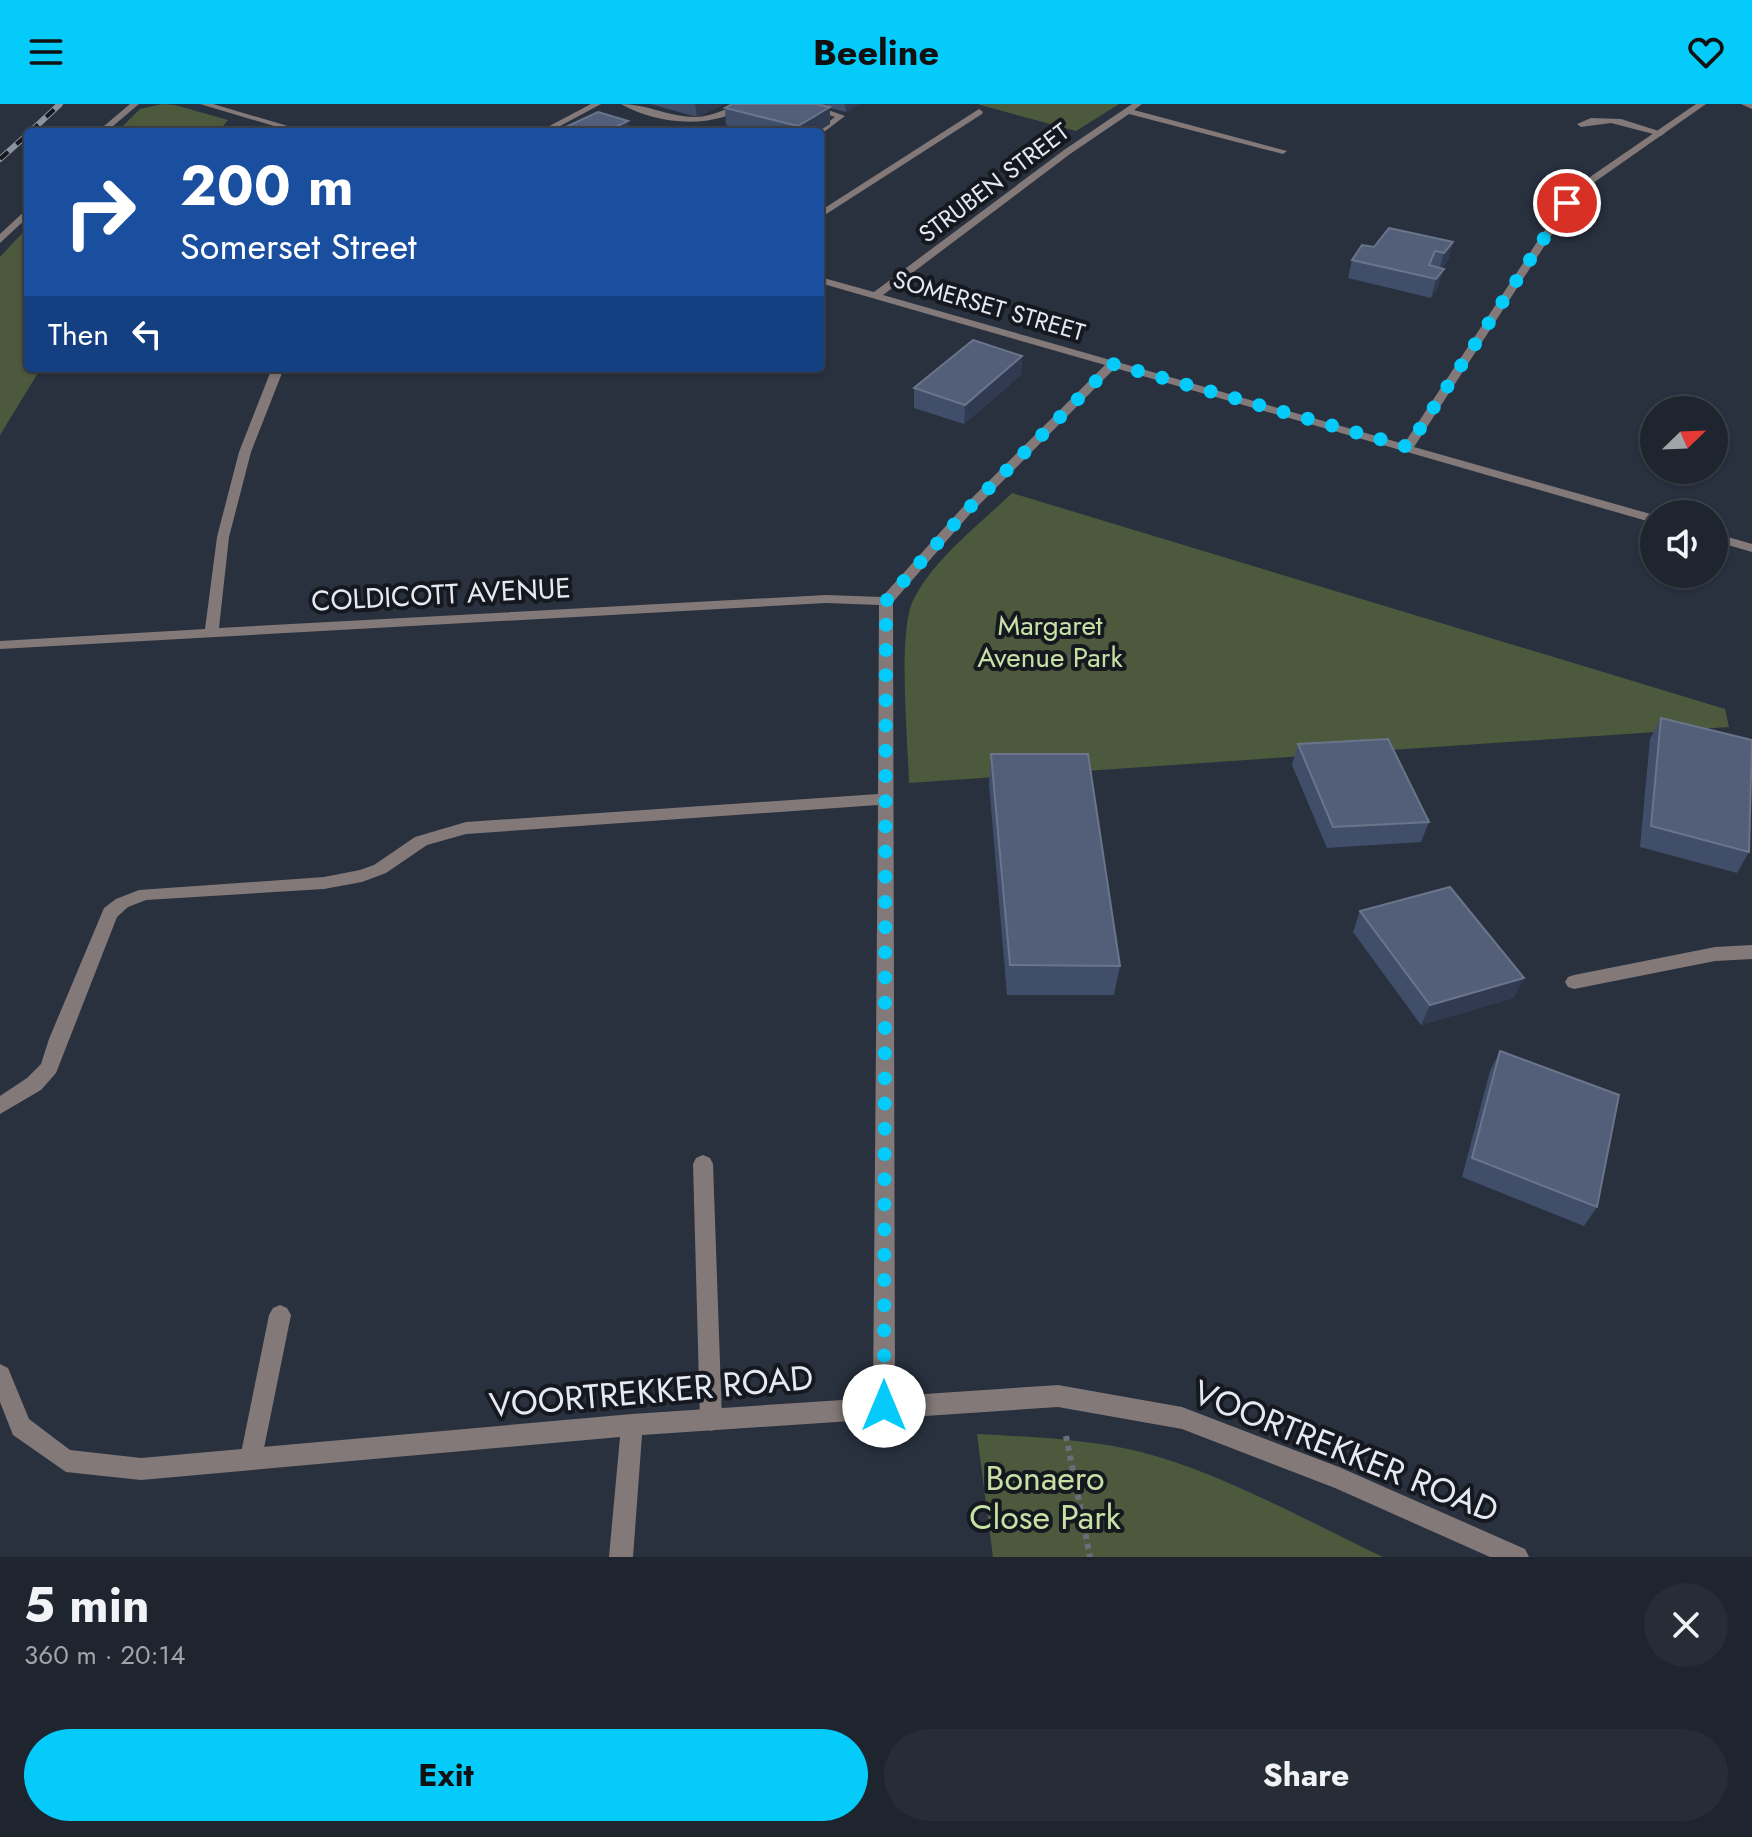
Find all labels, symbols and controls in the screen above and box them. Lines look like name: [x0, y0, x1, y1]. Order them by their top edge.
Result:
text: Beeline: [813, 26, 939, 78]
icon: menu: [24, 30, 68, 74]
icon: heart: [1684, 30, 1728, 74]
street label: STRUBEN STREET: [911, 114, 1076, 251]
text: 200 m: [180, 145, 354, 226]
icon: right: [48, 160, 152, 264]
pin: [1533, 169, 1601, 237]
icon: arrive: [1545, 181, 1589, 225]
text: Somerset Street: [180, 220, 417, 272]
street label: SOMERSET STREET: [889, 261, 1089, 350]
icon: left: [125, 312, 169, 356]
text: Then: [48, 313, 109, 356]
north arrow: [1640, 396, 1728, 484]
map controls: [1640, 396, 1728, 588]
button: sound: [1640, 500, 1728, 588]
street label: COLDICOTT AVENUE: [310, 567, 572, 622]
park label: Margaret Avenue Park: [977, 605, 1123, 678]
street label: VOORTREKKER ROAD: [487, 1353, 815, 1430]
position arrow: [842, 1364, 926, 1448]
street label: VOORTREKKER ROAD: [1186, 1368, 1506, 1535]
park label: Bonaero Close Park: [969, 1454, 1121, 1542]
text: 5 min: [24, 1571, 150, 1640]
button: close: [1644, 1583, 1728, 1667]
text: 360 m · 20:14: [24, 1636, 185, 1674]
button: Exit: [24, 1729, 868, 1821]
button: Share: [884, 1729, 1728, 1821]

